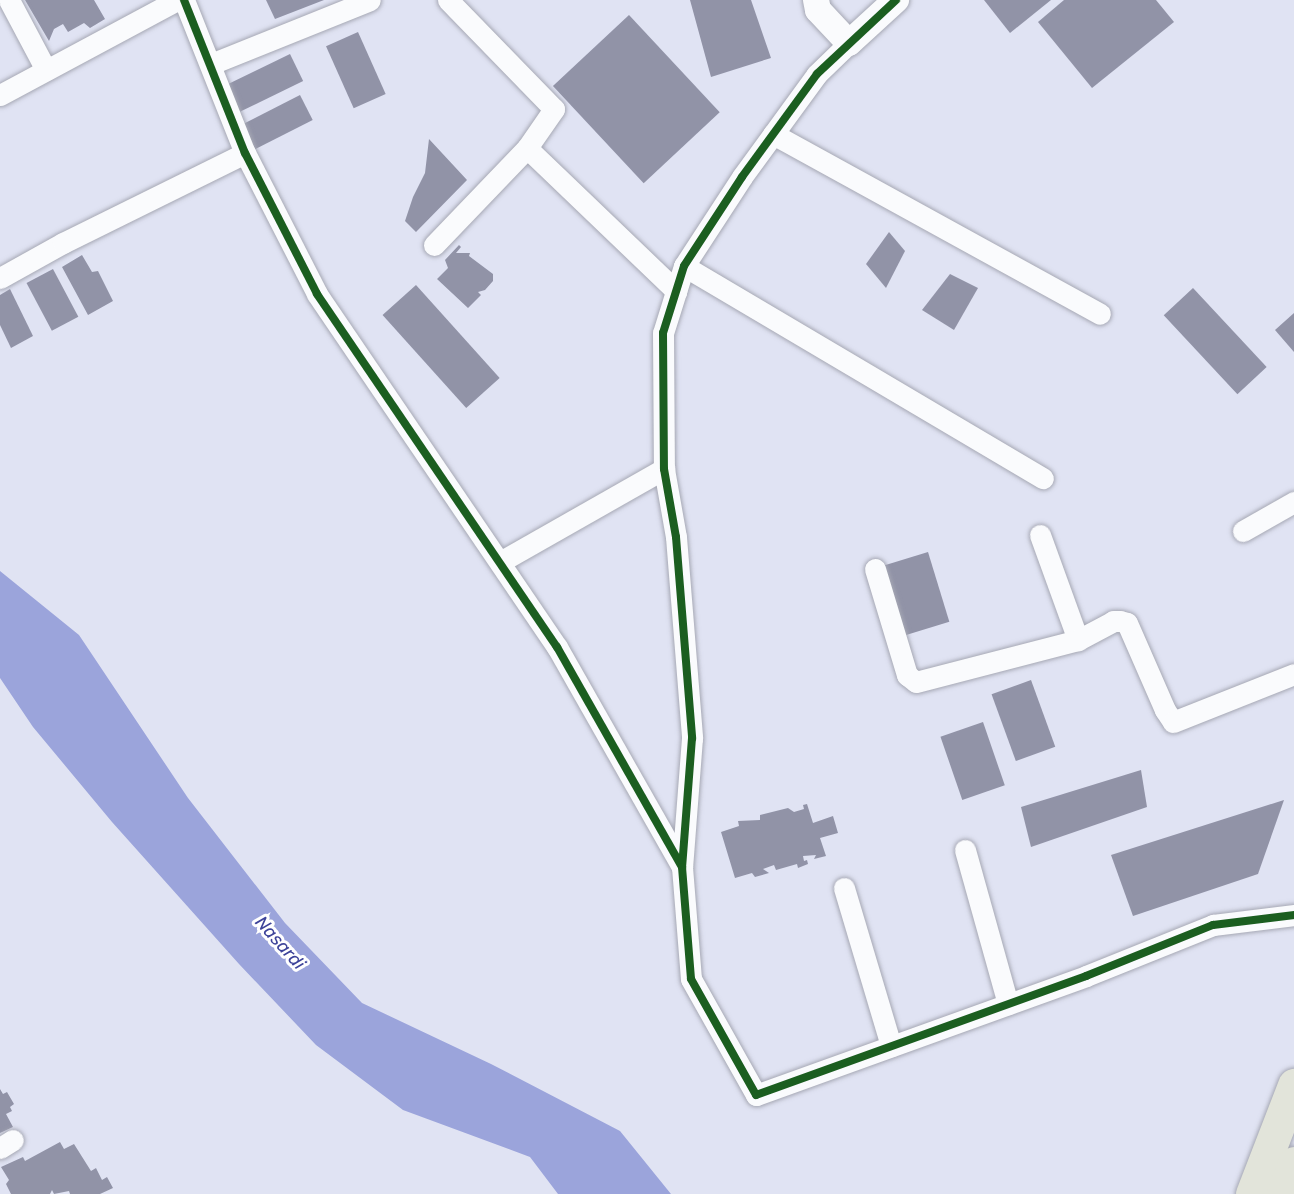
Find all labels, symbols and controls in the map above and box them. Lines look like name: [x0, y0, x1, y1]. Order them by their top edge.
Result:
water label: Nasardi: [250, 912, 310, 974]

